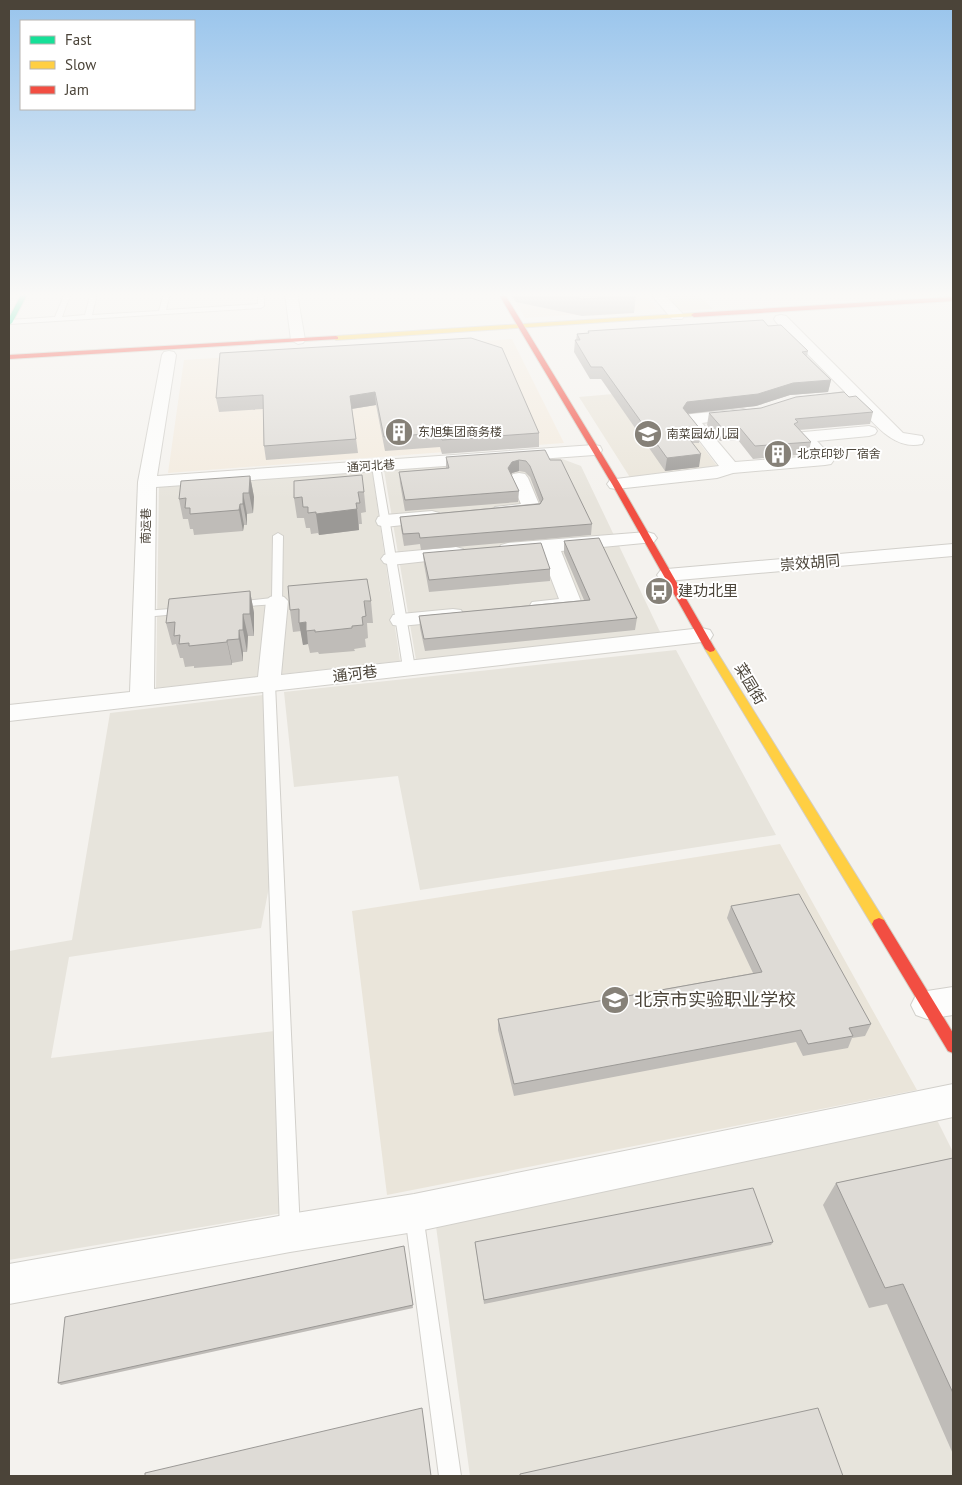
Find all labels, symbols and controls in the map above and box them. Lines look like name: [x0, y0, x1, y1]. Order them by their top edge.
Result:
legend: [20, 20, 195, 110]
text: Fast: [65, 30, 92, 49]
text: Slow: [65, 55, 96, 74]
text: Jam: [64, 80, 89, 99]
building icon: 东旭集团商务楼: [384, 417, 414, 447]
school or university icon: 南菜园幼儿园: [633, 419, 663, 449]
place label: 东旭集团商务楼: [418, 424, 502, 439]
place label: 南菜园幼儿园: [667, 426, 739, 441]
building icon: 北京印钞厂宿舍: [763, 439, 793, 469]
place label: 北京印钞厂宿舍: [797, 446, 881, 461]
street label: 通河北巷: [346, 456, 395, 475]
street label: 南运巷: [138, 508, 153, 544]
street label: 崇效胡同: [779, 550, 841, 575]
bus stop icon: 建功北里: [644, 576, 674, 606]
place label: 建功北里: [678, 581, 738, 600]
street label: 菜园街: [731, 660, 770, 708]
street label: 通河巷: [331, 661, 378, 686]
school or university icon: 北京市实验职业学校: [600, 985, 630, 1015]
place label: 北京市实验职业学校: [634, 988, 796, 1011]

